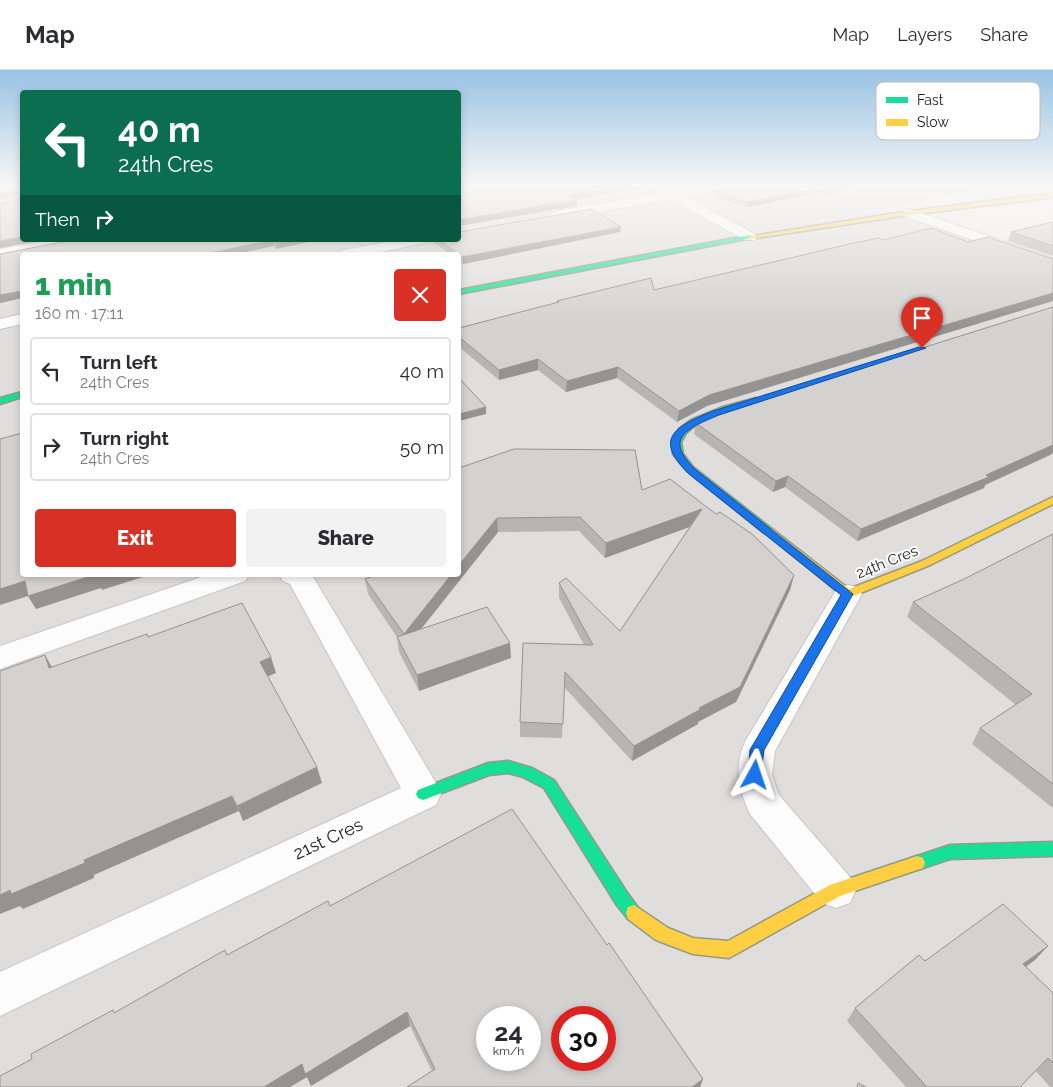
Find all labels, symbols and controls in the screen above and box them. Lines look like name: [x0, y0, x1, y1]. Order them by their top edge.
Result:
text: Map: [25, 20, 75, 49]
text: Map: [833, 24, 869, 45]
text: Layers: [897, 24, 952, 45]
text: Share: [980, 24, 1028, 45]
legend: [876, 82, 1040, 140]
text: Fast: [917, 92, 944, 108]
text: 40 m: [118, 109, 200, 150]
icon: left: [35, 110, 100, 175]
text: Slow: [917, 114, 949, 130]
text: 24th Cres: [118, 151, 213, 177]
icon: right: [90, 205, 118, 233]
text: Then: [35, 208, 80, 230]
text: 1 min: [35, 267, 112, 302]
button: close: [394, 269, 446, 321]
pin: [901, 297, 943, 348]
text: 160 m · 17:11: [35, 304, 123, 323]
icon: arrive: [908, 304, 936, 332]
text: Turn left: [80, 351, 157, 373]
icon: left: [37, 357, 65, 385]
text: 40 m: [400, 360, 444, 382]
text: 24th Cres: [80, 373, 149, 392]
text: Turn right: [80, 427, 169, 449]
icon: right: [37, 433, 65, 461]
text: 50 m: [400, 436, 444, 458]
text: 24th Cres: [80, 449, 149, 468]
button: Exit: [35, 509, 236, 567]
button: Share: [246, 509, 446, 567]
street label: 24th Cres: [854, 541, 920, 583]
position arrow: [728, 748, 780, 800]
street label: 21st Cres: [290, 813, 366, 864]
speed limit sign: 30: [551, 1006, 616, 1071]
text: 24: [494, 1017, 523, 1047]
text: km/h: [493, 1044, 524, 1058]

